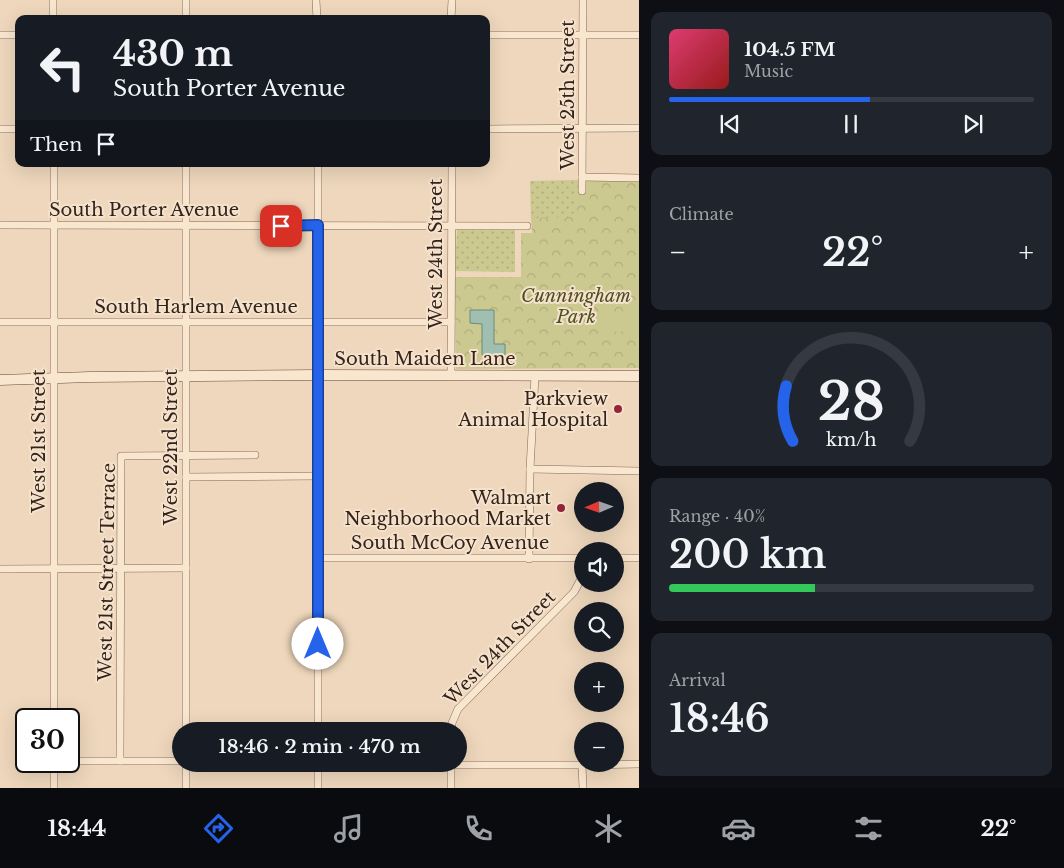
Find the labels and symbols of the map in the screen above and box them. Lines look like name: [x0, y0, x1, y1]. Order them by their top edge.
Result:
street label: West 25th Street: [557, 20, 579, 171]
street label: West 24th Street: [425, 179, 447, 330]
street label: South Porter Avenue: [49, 199, 239, 221]
pin: [260, 205, 302, 247]
park label: Cunningham Park: [521, 285, 631, 328]
street label: South Harlem Avenue: [94, 296, 298, 318]
street label: South Maiden Lane: [334, 348, 516, 370]
street label: West 21st Street: [28, 369, 50, 514]
street label: West 22nd Street: [160, 369, 182, 526]
place label: Parkview Animal Hospital: [457, 388, 609, 431]
marker: Parkview Animal Hospital: [612, 403, 624, 415]
street label: West 21st Street Terrace: [94, 463, 120, 682]
north arrow: [574, 482, 624, 532]
place label: Walmart Neighborhood Market: [345, 487, 551, 530]
marker: Walmart Neighborhood Market: [555, 502, 567, 514]
street label: South McCoy Avenue: [351, 532, 549, 554]
street label: West 24th Street: [439, 586, 560, 710]
position arrow: [291, 617, 343, 669]
speed limit sign: 30: [15, 708, 80, 773]

